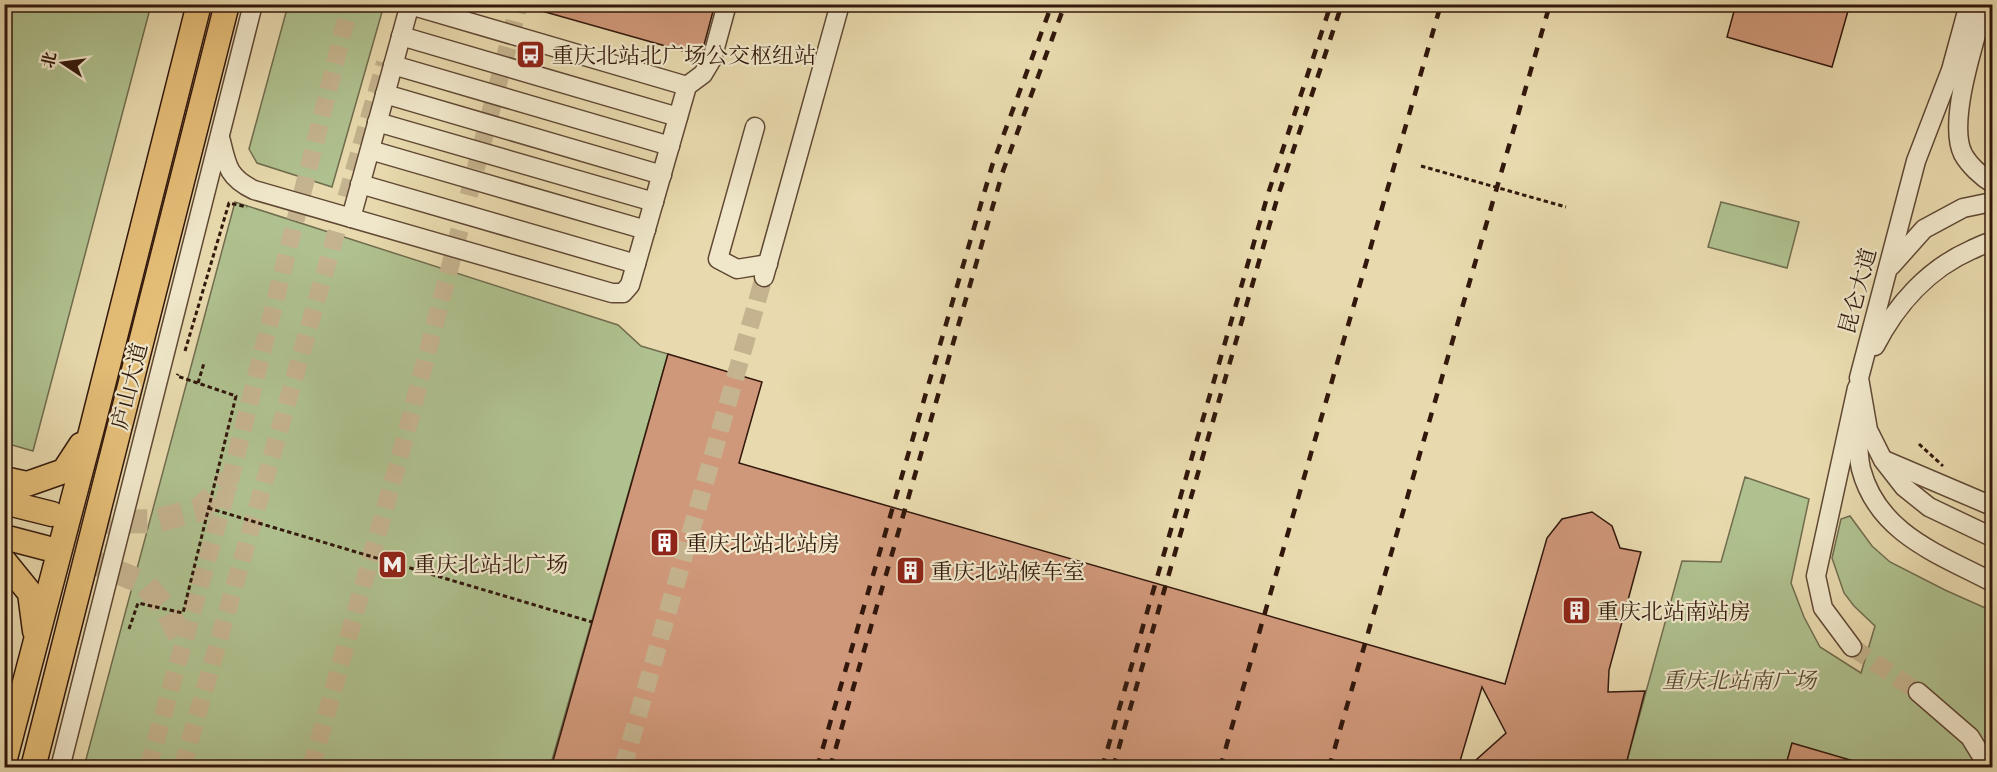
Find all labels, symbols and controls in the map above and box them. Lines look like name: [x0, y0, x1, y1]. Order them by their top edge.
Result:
north arrow: [33, 33, 93, 93]
bus stop icon: 重庆北站北广场公交枢纽站: [515, 39, 547, 71]
place label: 重庆北站北广场公交枢纽站: [552, 41, 816, 70]
text: 北: [37, 50, 61, 70]
street label: 昆仑大道: [1832, 245, 1883, 337]
street label: 庐山大道: [105, 340, 154, 432]
building icon: 重庆北站北站房: [649, 527, 681, 559]
place label: 重庆北站北站房: [686, 529, 840, 558]
metro station icon: 重庆北站北广场: [377, 548, 409, 580]
place label: 重庆北站北广场: [414, 550, 568, 579]
building icon: 重庆北站候车室: [894, 555, 926, 587]
place label: 重庆北站候车室: [931, 557, 1085, 586]
building icon: 重庆北站南站房: [1560, 595, 1592, 627]
place label: 重庆北站南站房: [1597, 597, 1751, 626]
park label: 重庆北站南广场: [1662, 666, 1818, 695]

